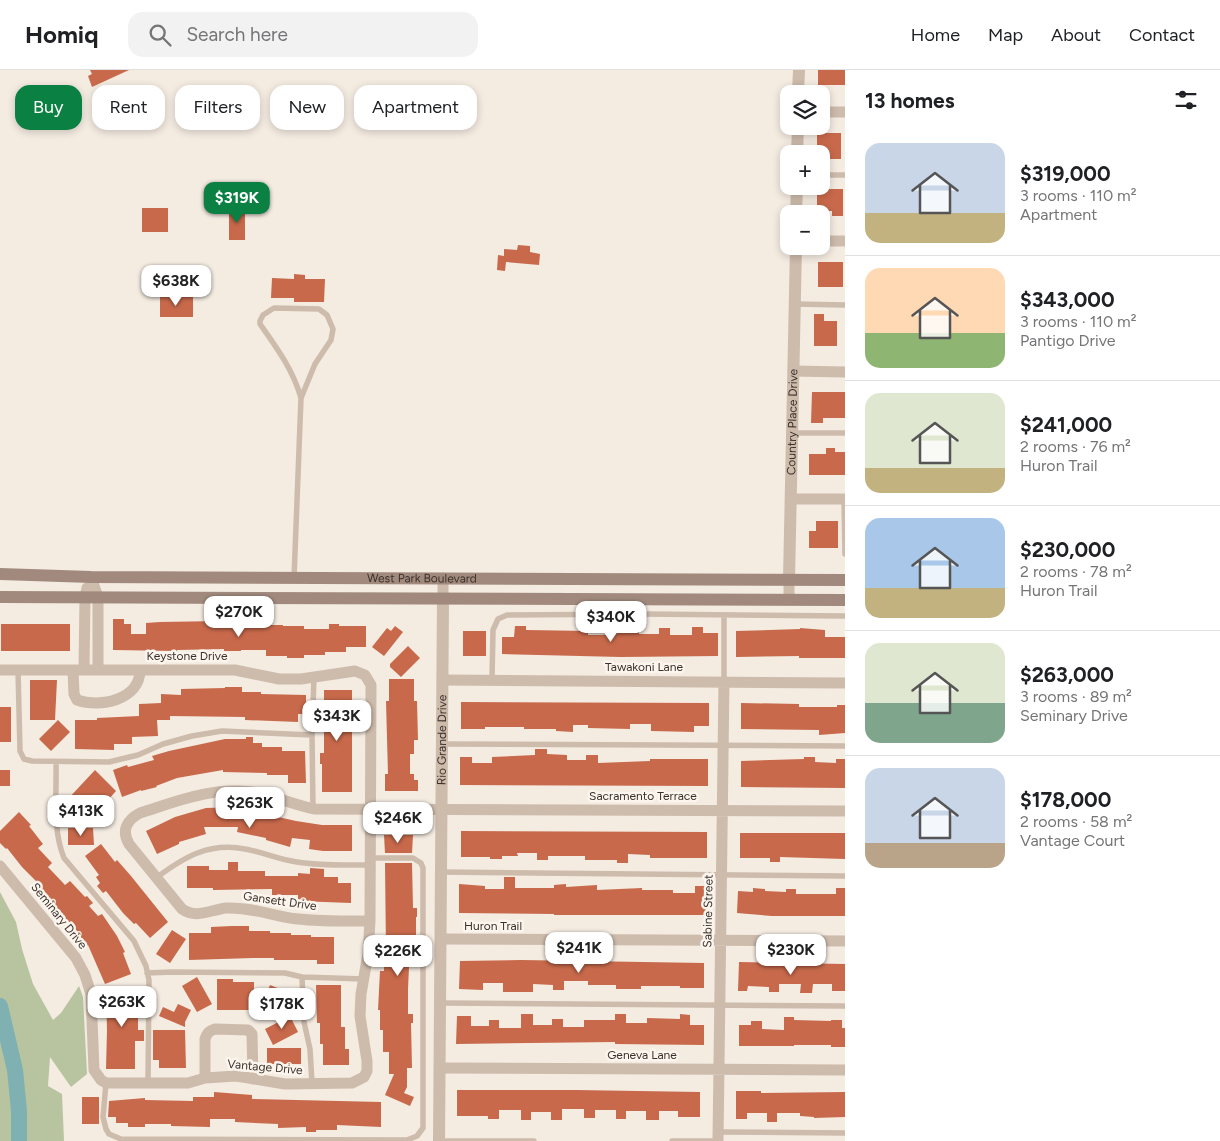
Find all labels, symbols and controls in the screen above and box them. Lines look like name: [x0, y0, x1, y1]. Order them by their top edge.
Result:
search box: [128, 12, 478, 57]
text: Homiq: [25, 20, 98, 49]
icon: search: [146, 21, 174, 49]
text: Search here: [186, 23, 288, 46]
text: Home: [911, 24, 960, 46]
text: Map: [988, 24, 1023, 46]
text: About: [1051, 24, 1101, 46]
text: Contact: [1129, 24, 1195, 46]
chip: Buy: [15, 85, 82, 130]
chip: Rent: [92, 85, 165, 130]
chip: Filters: [175, 85, 260, 130]
chip: New: [270, 85, 344, 130]
chip: Apartment: [354, 85, 477, 130]
map controls: [780, 85, 830, 255]
button: layers: [780, 85, 830, 135]
icon: filters: [1172, 86, 1200, 114]
text: 13 homes: [865, 88, 954, 113]
button: +: [780, 145, 830, 195]
text: $319,000: [1020, 161, 1111, 186]
icon: home: [905, 163, 965, 223]
pin: $319K: [202, 182, 272, 224]
text: 3 rooms · 110 m²: [1020, 186, 1136, 205]
text: $319K: [215, 188, 259, 207]
button: −: [780, 205, 830, 255]
text: Apartment: [1020, 205, 1097, 224]
pin: $638K: [141, 264, 211, 307]
text: $638K: [152, 271, 200, 290]
text: $343,000: [1020, 287, 1115, 312]
icon: home: [905, 288, 965, 348]
text: 3 rooms · 110 m²: [1020, 312, 1136, 331]
text: Pantigo Drive: [1020, 331, 1116, 350]
street label: Country Place Drive: [784, 368, 800, 475]
text: $241,000: [1020, 412, 1112, 437]
icon: home: [905, 413, 965, 473]
text: 2 rooms · 76 m²: [1020, 437, 1131, 456]
text: Huron Trail: [1020, 456, 1097, 475]
text: $230,000: [1020, 537, 1115, 562]
icon: home: [905, 538, 965, 598]
text: 2 rooms · 78 m²: [1020, 562, 1132, 581]
street label: West Park Boulevard: [367, 571, 477, 586]
text: Huron Trail: [1020, 581, 1097, 600]
pin: $270K: [204, 596, 274, 638]
pin: $340K: [576, 600, 646, 643]
text: $270K: [215, 602, 263, 621]
text: $340K: [587, 607, 635, 626]
street label: Keystone Drive: [147, 649, 228, 663]
street label: Tawakoni Lane: [605, 660, 683, 674]
text: $263,000: [1020, 662, 1114, 687]
icon: home: [905, 663, 965, 723]
text: 3 rooms · 89 m²: [1020, 687, 1132, 706]
street label: Rio Grande Drive: [435, 694, 449, 785]
pin: $343K: [302, 700, 372, 742]
text: $343K: [313, 706, 361, 725]
text: Seminary Drive: [1020, 706, 1128, 725]
pin: $263K: [215, 786, 285, 829]
text: $178,000: [1020, 787, 1111, 812]
icon: home: [905, 788, 965, 848]
street label: Sacramento Terrace: [589, 789, 697, 803]
text: $263K: [227, 793, 273, 812]
pin: $413K: [46, 794, 116, 837]
text: $413K: [58, 801, 104, 820]
pin: $246K: [363, 802, 433, 844]
text: $246K: [374, 808, 422, 827]
text: 2 rooms · 58 m²: [1020, 812, 1132, 831]
text: Vantage Court: [1020, 831, 1125, 850]
street label: Sabine Street: [700, 874, 716, 948]
street label: Seminary Drive: [28, 880, 90, 952]
street label: Gansett Drive: [242, 889, 318, 913]
street label: Huron Trail: [464, 919, 522, 933]
pin: $241K: [544, 932, 614, 974]
pin: $226K: [363, 934, 433, 977]
pin: $230K: [756, 934, 826, 976]
text: $241K: [556, 938, 602, 957]
text: $230K: [767, 940, 815, 959]
text: $226K: [374, 941, 422, 960]
pin: $263K: [87, 986, 157, 1028]
pin: $178K: [247, 988, 317, 1030]
text: $263K: [99, 992, 145, 1011]
text: $178K: [260, 994, 304, 1013]
street label: Geneva Lane: [607, 1048, 677, 1062]
street label: Vantage Drive: [227, 1057, 304, 1077]

